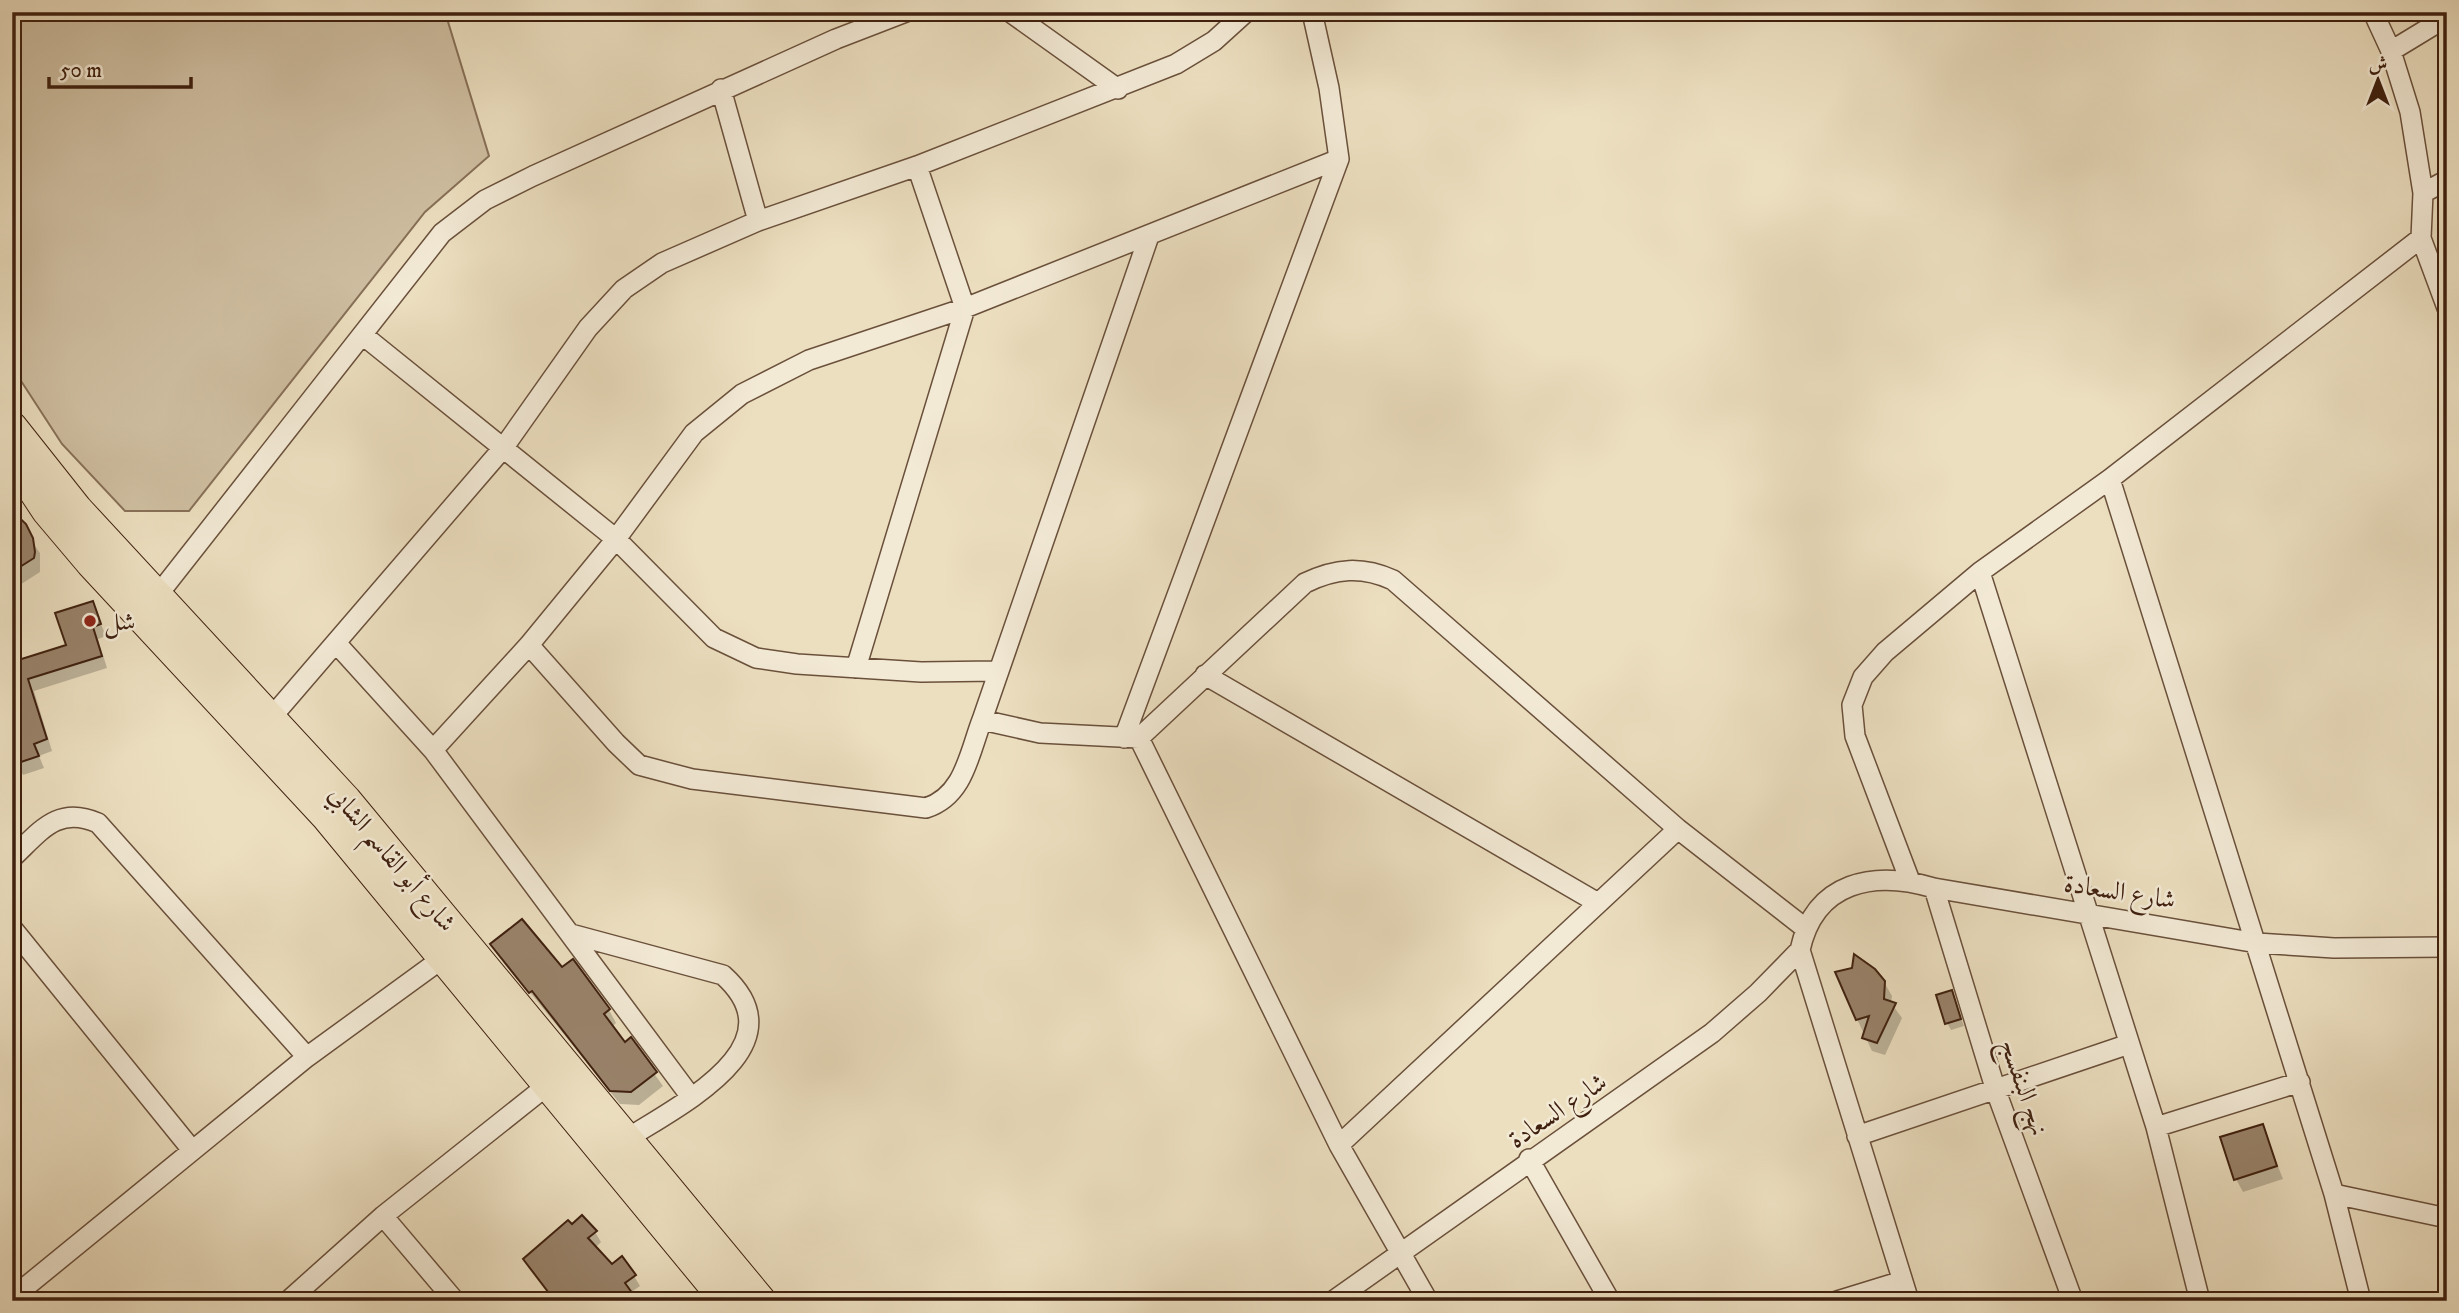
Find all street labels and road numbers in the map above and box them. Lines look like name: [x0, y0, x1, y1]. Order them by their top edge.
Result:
street label: شارع أبو القاسم الشابي: [315, 778, 464, 944]
street label: شارع السعادة: [2061, 867, 2178, 922]
street label: نهج البنفسج: [1986, 1035, 2055, 1142]
street label: شارع السعادة: [1502, 1066, 1616, 1160]

